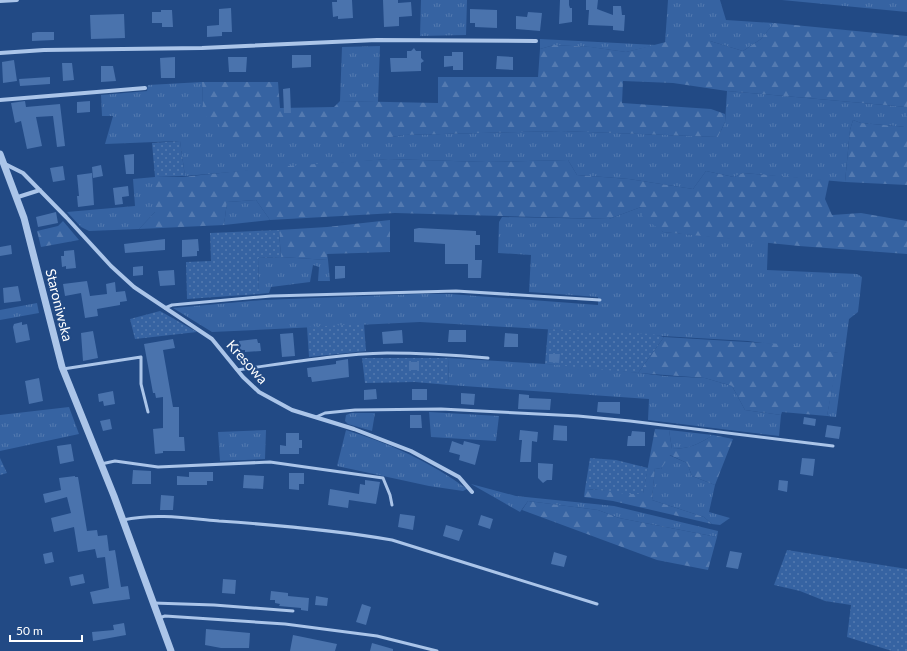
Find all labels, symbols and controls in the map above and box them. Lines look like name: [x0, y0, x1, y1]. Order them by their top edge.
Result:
street label: Staroniwska: [42, 267, 77, 343]
street label: Kresowa: [223, 336, 272, 387]
scale bar: [10, 617, 82, 643]
text: 50 m: [16, 623, 43, 638]

